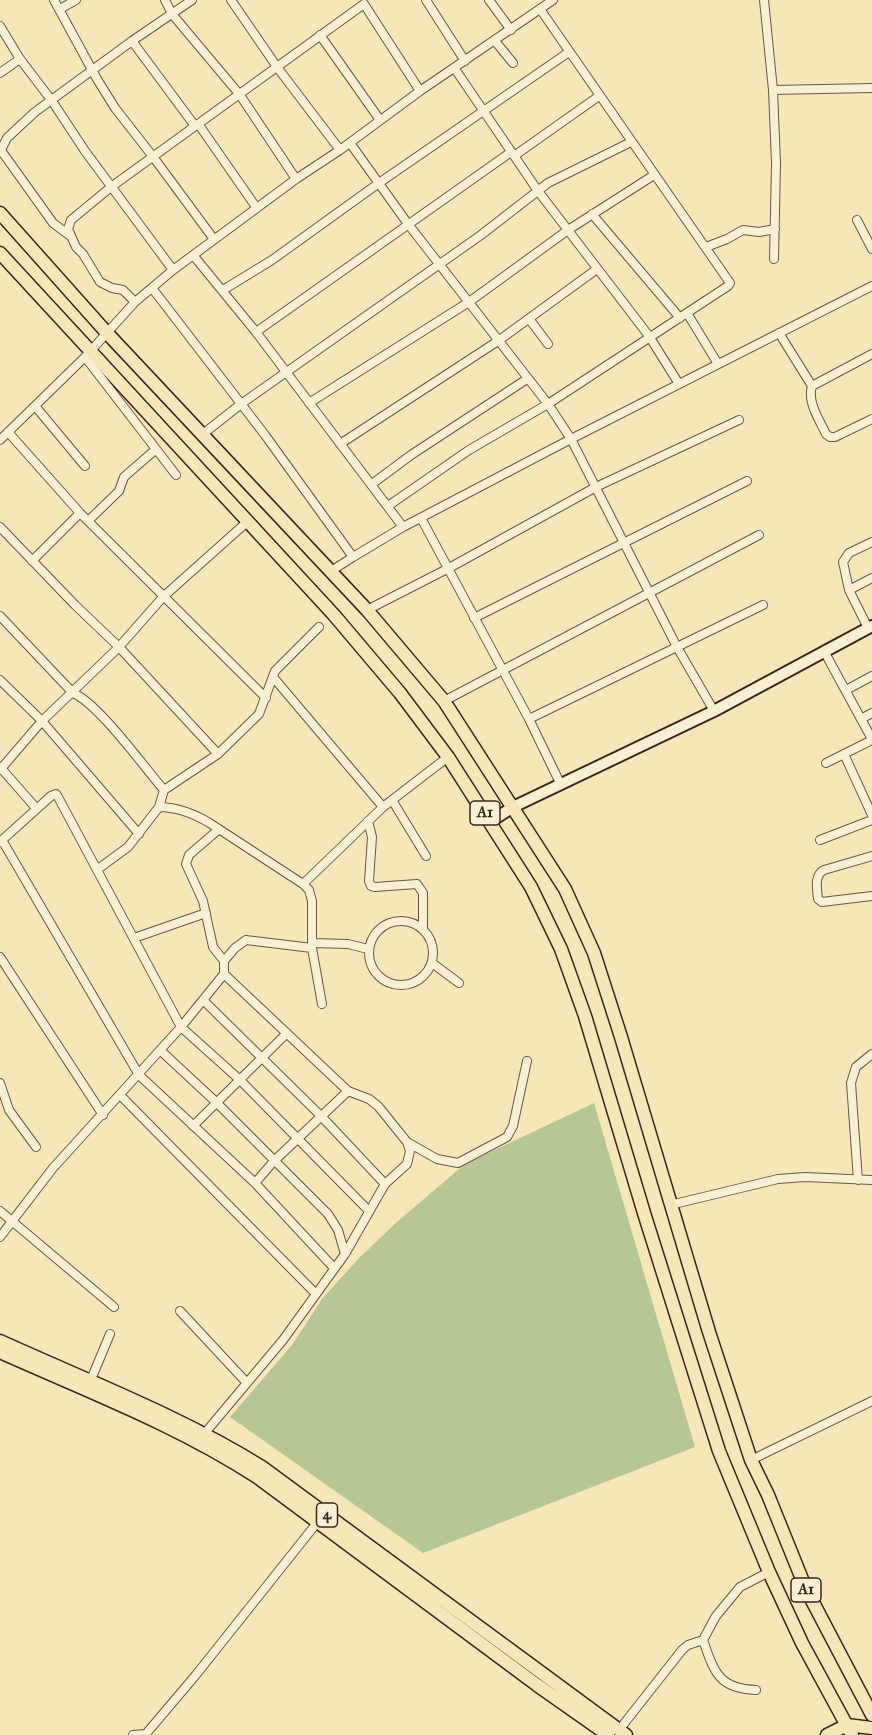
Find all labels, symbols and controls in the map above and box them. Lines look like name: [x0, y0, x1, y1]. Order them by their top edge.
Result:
road number: A1: [470, 801, 500, 825]
road number: 4: [316, 1503, 338, 1527]
road number: A1: [791, 1578, 821, 1602]

